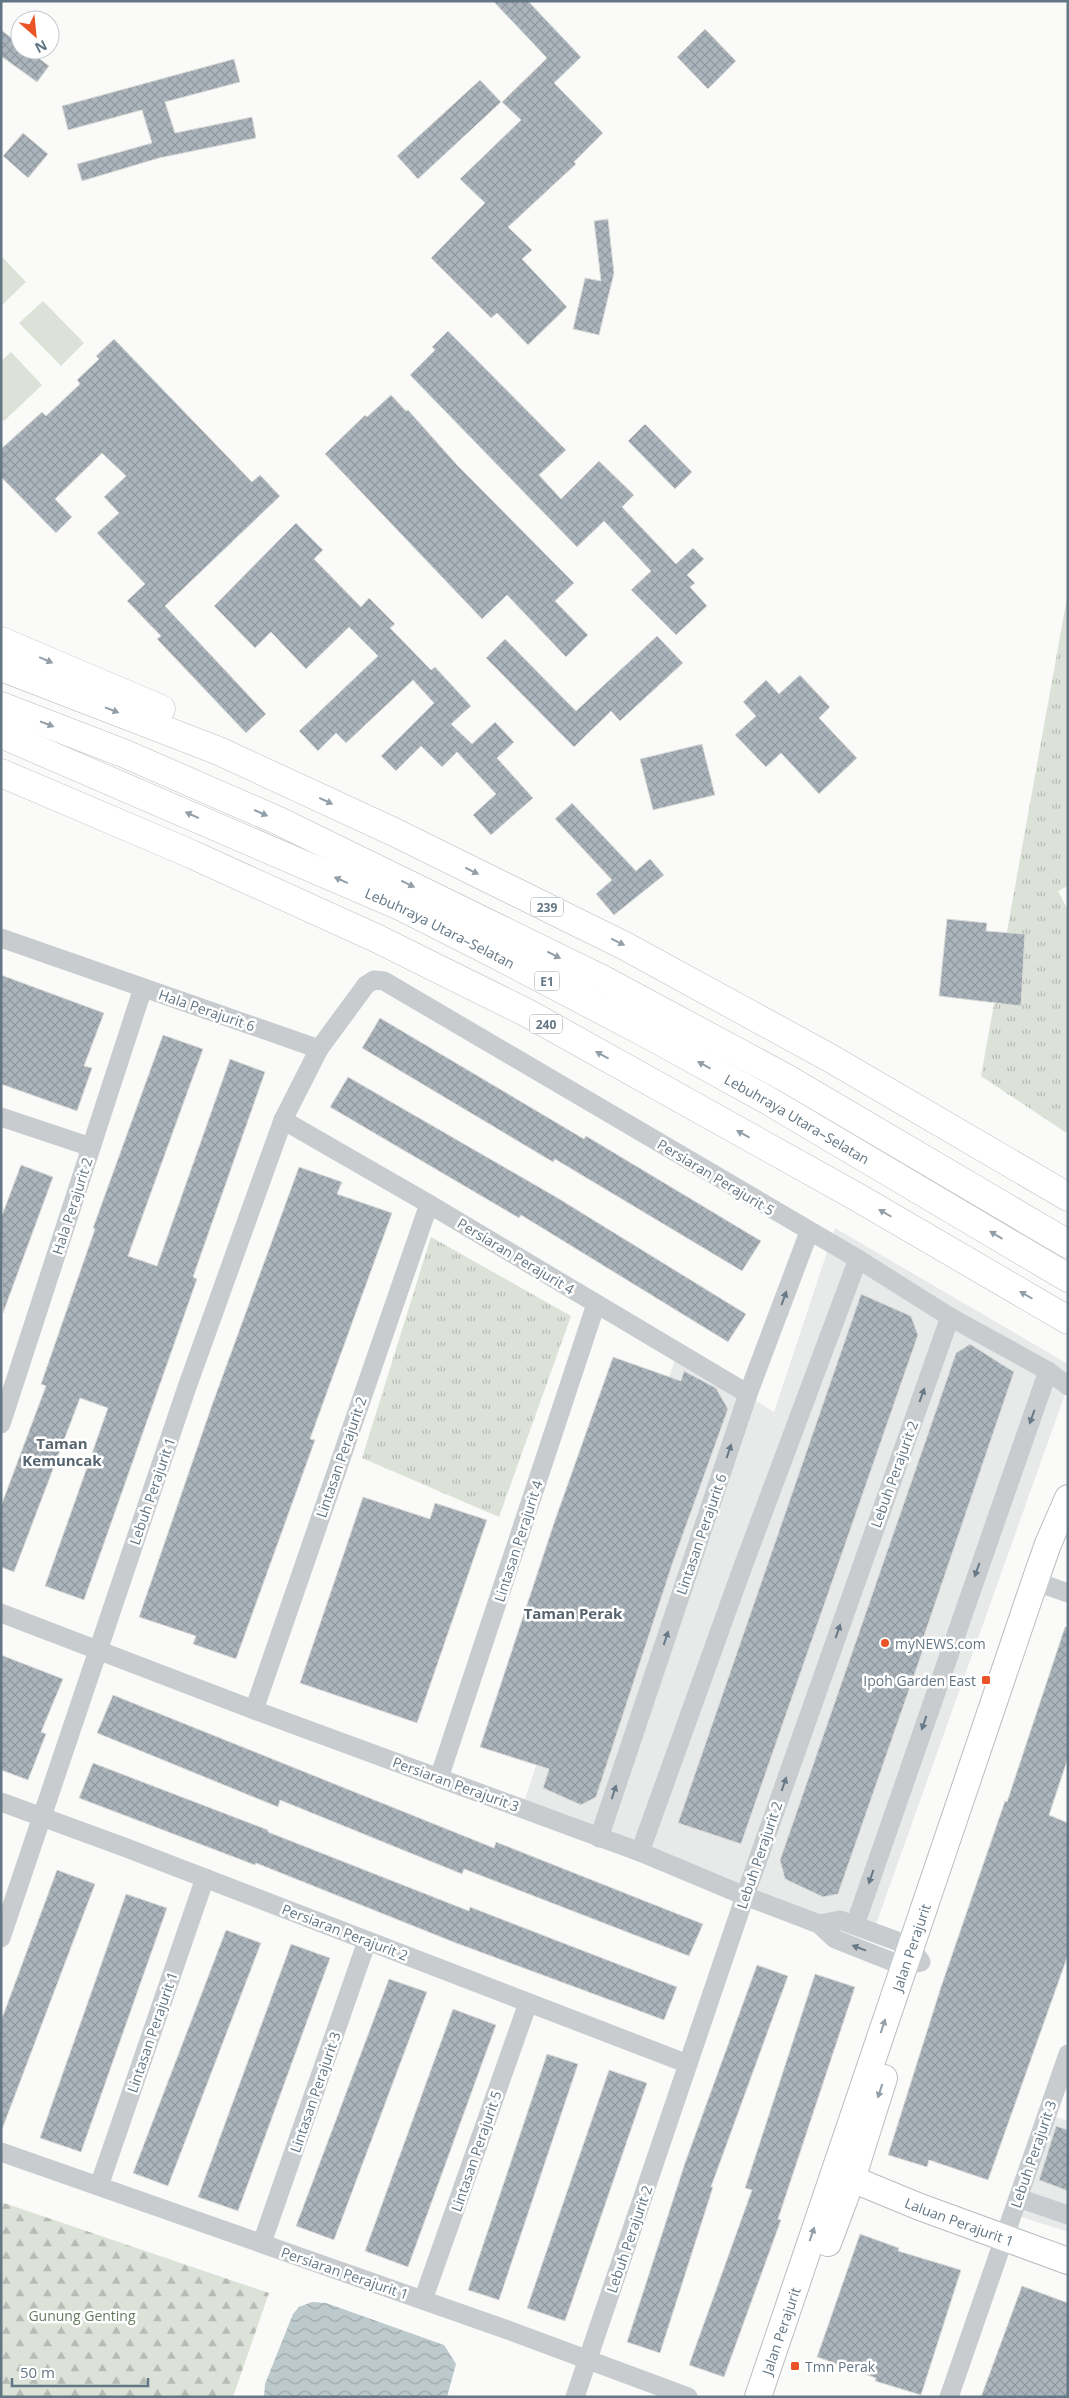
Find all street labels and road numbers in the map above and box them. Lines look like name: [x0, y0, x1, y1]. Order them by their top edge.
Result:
street label: Lebuhraya Utara–Selatan: [362, 883, 518, 972]
road number: 239: [531, 898, 563, 916]
road number: E1: [534, 971, 560, 990]
street label: Hala Perajurit 6: [156, 985, 258, 1035]
road number: 240: [530, 1014, 562, 1034]
street label: Lebuhraya Utara–Selatan: [721, 1069, 873, 1168]
street label: Persiaran Perajurit 5: [654, 1134, 778, 1220]
street label: Hala Perajurit 2: [47, 1155, 97, 1257]
street label: Persiaran Perajurit 4: [454, 1213, 578, 1299]
street label: Lintasan Perajurit 2: [311, 1394, 371, 1520]
street label: Lebuh Perajurit 2: [866, 1418, 922, 1530]
street label: Lebuh Perajurit 1: [125, 1435, 179, 1547]
street label: Lintasan Perajurit 6: [671, 1471, 731, 1597]
street label: Lintasan Perajurit 4: [489, 1478, 547, 1604]
street label: Persiaran Perajurit 3: [390, 1752, 522, 1816]
street label: Lebuh Perajurit 2: [732, 1799, 786, 1911]
street label: Persiaran Perajurit 2: [279, 1899, 411, 1965]
street label: Jalan Perajurit: [886, 1901, 934, 1995]
street label: Lintasan Perajurit 1: [122, 1969, 182, 2095]
street label: Lintasan Perajurit 3: [285, 2029, 345, 2155]
street label: Lintasan Perajurit 5: [446, 2088, 506, 2214]
street label: Lebuh Perajurit 3: [1006, 2098, 1060, 2210]
street label: Lebuh Perajurit 2: [602, 2183, 656, 2295]
street label: Laluan Perajurit 1: [902, 2192, 1017, 2250]
street label: Persiaran Perajurit 1: [279, 2242, 411, 2304]
street label: Jalan Perajurit: [756, 2284, 804, 2379]

